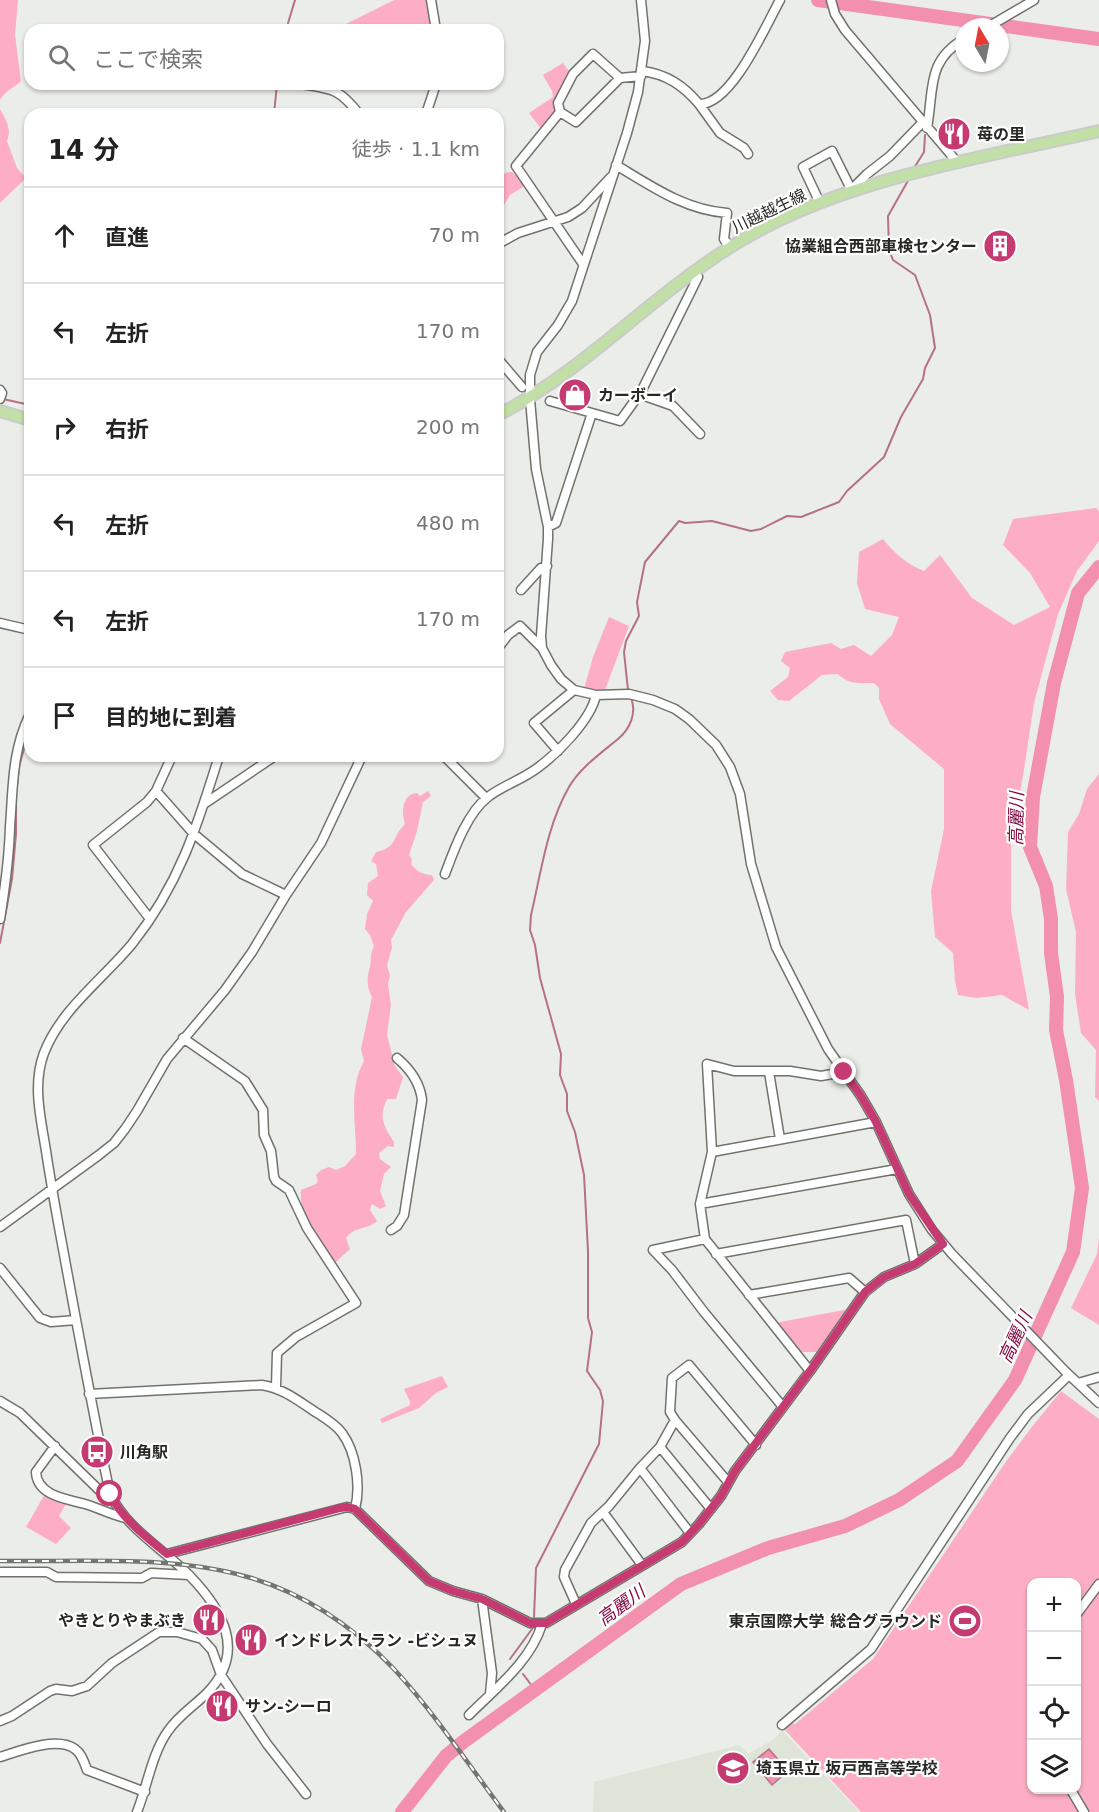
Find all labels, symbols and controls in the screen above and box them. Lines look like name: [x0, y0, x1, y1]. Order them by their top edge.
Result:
north arrow: [955, 18, 1009, 72]
search box: [24, 24, 504, 90]
icon: search: [45, 41, 78, 74]
text: ここで検索: [93, 47, 203, 72]
restaurant icon: 苺の里: [936, 116, 972, 152]
place label: 苺の里: [977, 125, 1025, 144]
text: 14 分: [48, 135, 119, 165]
text: 徒歩 · 1.1 km: [352, 137, 480, 161]
street label: 川越越生線: [729, 185, 809, 237]
icon: ahead: [48, 219, 81, 252]
text: 70 m: [429, 223, 480, 247]
text: 直進: [105, 225, 149, 250]
building icon: 協業組合西部車検センター: [982, 228, 1018, 264]
place label: 協業組合西部車検センター: [785, 237, 977, 256]
icon: left: [48, 315, 81, 348]
text: 170 m: [416, 319, 480, 343]
text: 左折: [105, 321, 149, 346]
shop icon: カーボーイ: [557, 377, 593, 413]
place label: カーボーイ: [598, 386, 678, 405]
icon: right: [48, 411, 81, 444]
text: 200 m: [416, 415, 480, 439]
text: 右折: [105, 417, 149, 442]
icon: left: [48, 507, 81, 540]
text: 480 m: [416, 511, 480, 535]
text: 左折: [105, 513, 149, 538]
icon: left: [48, 603, 81, 636]
text: 170 m: [416, 607, 480, 631]
text: 左折: [105, 609, 149, 634]
icon: arrive: [48, 699, 81, 732]
text: 目的地に到着: [105, 705, 237, 730]
water label: 高麗川: [1005, 790, 1027, 846]
route end: [830, 1058, 856, 1084]
water label: 高麗川: [994, 1306, 1037, 1366]
bus stop icon: 川角駅: [79, 1434, 115, 1470]
place label: 川角駅: [120, 1443, 168, 1462]
route start: [96, 1480, 122, 1506]
map controls: [1027, 1578, 1081, 1794]
button: +: [1027, 1578, 1081, 1632]
water label: 高麗川: [593, 1579, 651, 1629]
restaurant icon: やきとりやまぶき: [191, 1602, 227, 1638]
sports icon: 東京国際大学 総合グラウンド: [947, 1603, 983, 1639]
place label: やきとりやまぶき: [58, 1611, 186, 1630]
place label: 東京国際大学 総合グラウンド: [728, 1612, 942, 1631]
restaurant icon: インドレストラン -ビシュヌ: [233, 1622, 269, 1658]
place label: インドレストラン -ビシュヌ: [274, 1631, 478, 1650]
button: −: [1027, 1632, 1081, 1686]
button: locate: [1027, 1686, 1081, 1740]
restaurant icon: サン-シーロ: [204, 1688, 240, 1724]
place label: サン-シーロ: [245, 1697, 332, 1716]
button: layers: [1027, 1740, 1081, 1794]
school or university icon: 埼玉県立 坂戸西高等学校: [715, 1750, 751, 1786]
place label: 埼玉県立 坂戸西高等学校: [756, 1759, 938, 1778]

